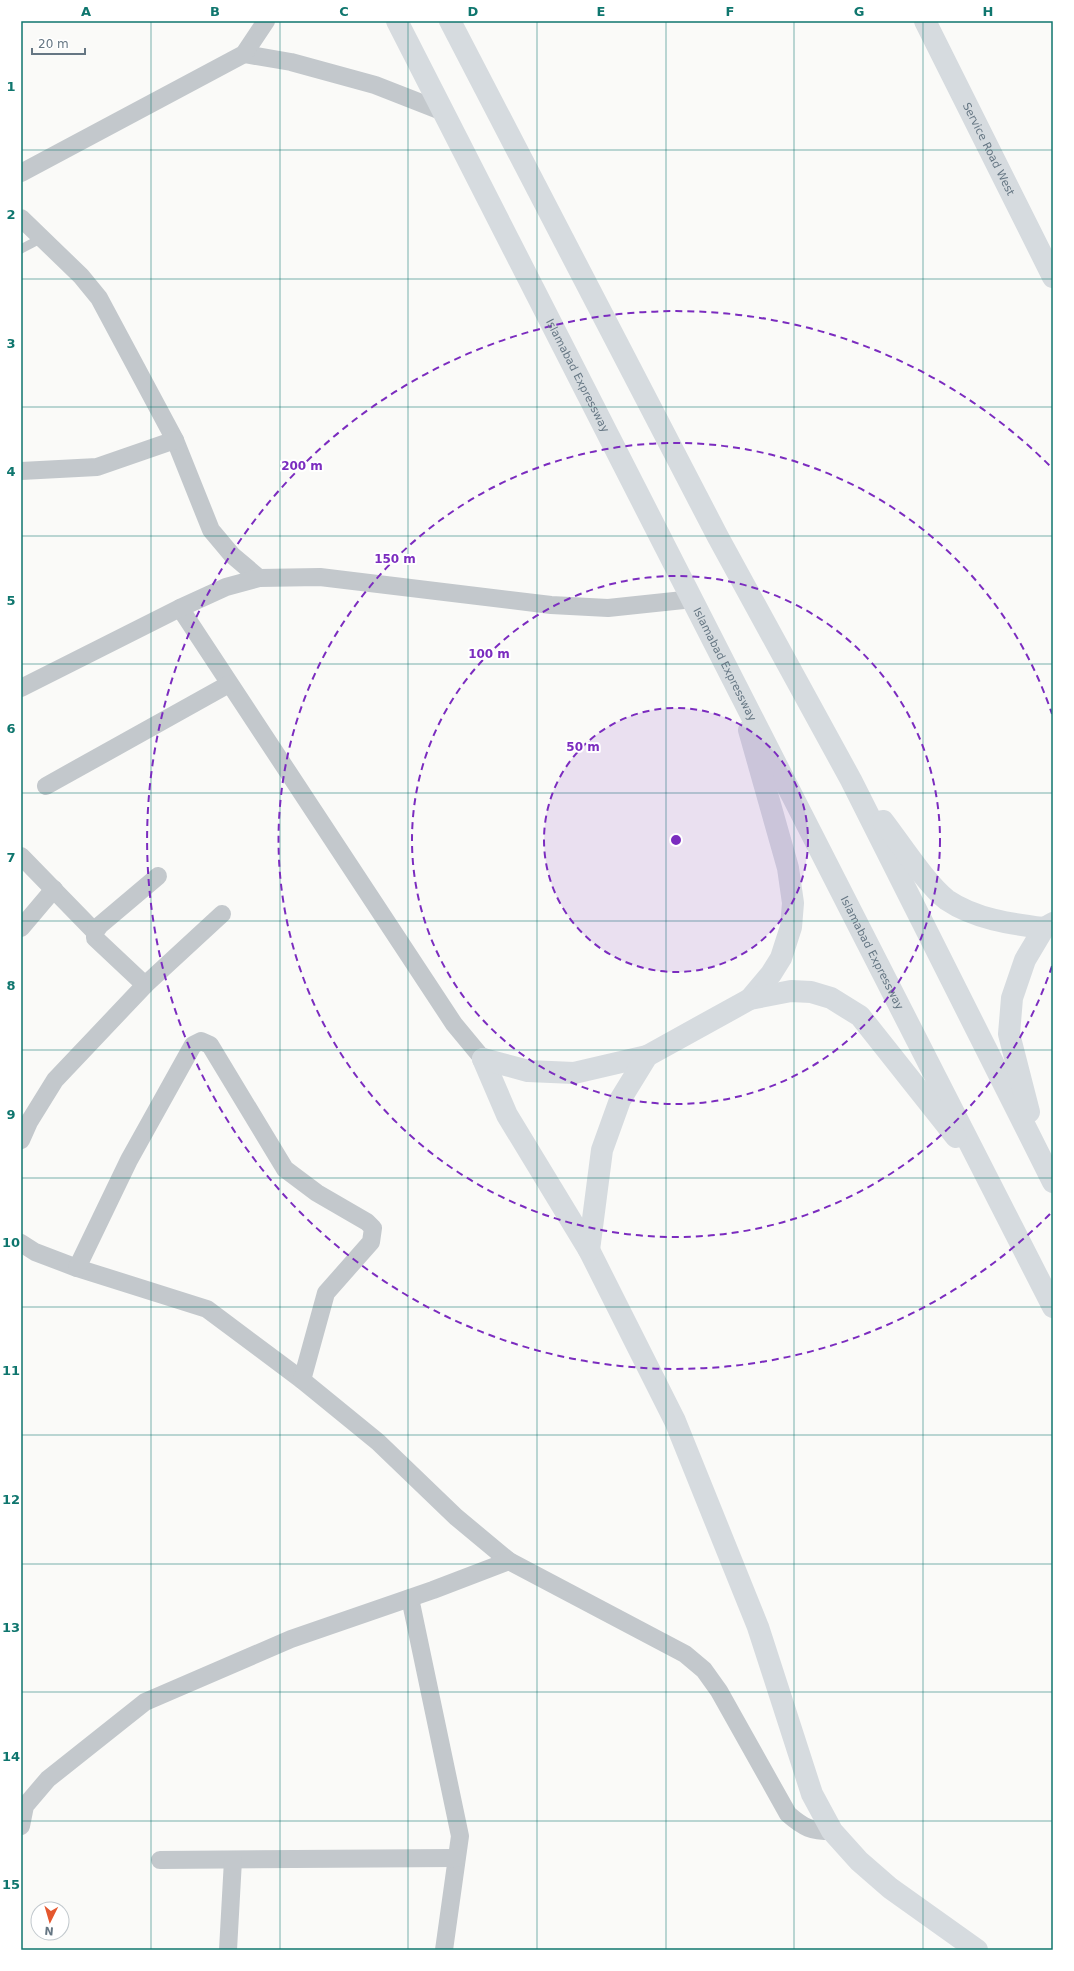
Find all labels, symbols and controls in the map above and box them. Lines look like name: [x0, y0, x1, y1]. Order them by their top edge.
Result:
text: A: [81, 4, 91, 19]
text: B: [210, 4, 220, 19]
text: C: [339, 4, 349, 19]
text: D: [468, 4, 479, 19]
text: E: [597, 4, 605, 19]
text: F: [726, 4, 734, 19]
text: G: [854, 4, 864, 19]
text: H: [983, 4, 993, 19]
scale bar: [32, 30, 85, 56]
text: 20 m: [38, 37, 69, 51]
text: 1: [6, 79, 16, 94]
street label: Service Road West: [960, 100, 1018, 198]
text: 2: [6, 207, 16, 222]
street label: Islamabad Expressway: [543, 317, 612, 435]
text: 3: [6, 336, 16, 351]
text: 200 m: [281, 459, 323, 473]
text: 4: [6, 464, 16, 479]
text: 150 m: [374, 552, 416, 566]
text: 5: [6, 593, 16, 608]
street label: Islamabad Expressway: [690, 605, 759, 724]
text: 100 m: [468, 647, 510, 661]
text: 6: [6, 721, 16, 736]
text: 50 m: [566, 740, 600, 754]
centre of rings: [669, 833, 683, 847]
text: 7: [6, 850, 16, 865]
street label: Islamabad Expressway: [838, 894, 906, 1012]
text: 8: [6, 978, 16, 993]
text: 9: [6, 1107, 16, 1122]
text: 10: [2, 1235, 20, 1250]
text: 11: [2, 1363, 20, 1378]
text: 12: [2, 1492, 20, 1507]
text: 13: [2, 1620, 20, 1635]
text: 14: [2, 1749, 20, 1764]
text: 15: [2, 1877, 20, 1892]
north arrow: [30, 1901, 70, 1941]
text: N: [44, 1924, 54, 1937]

